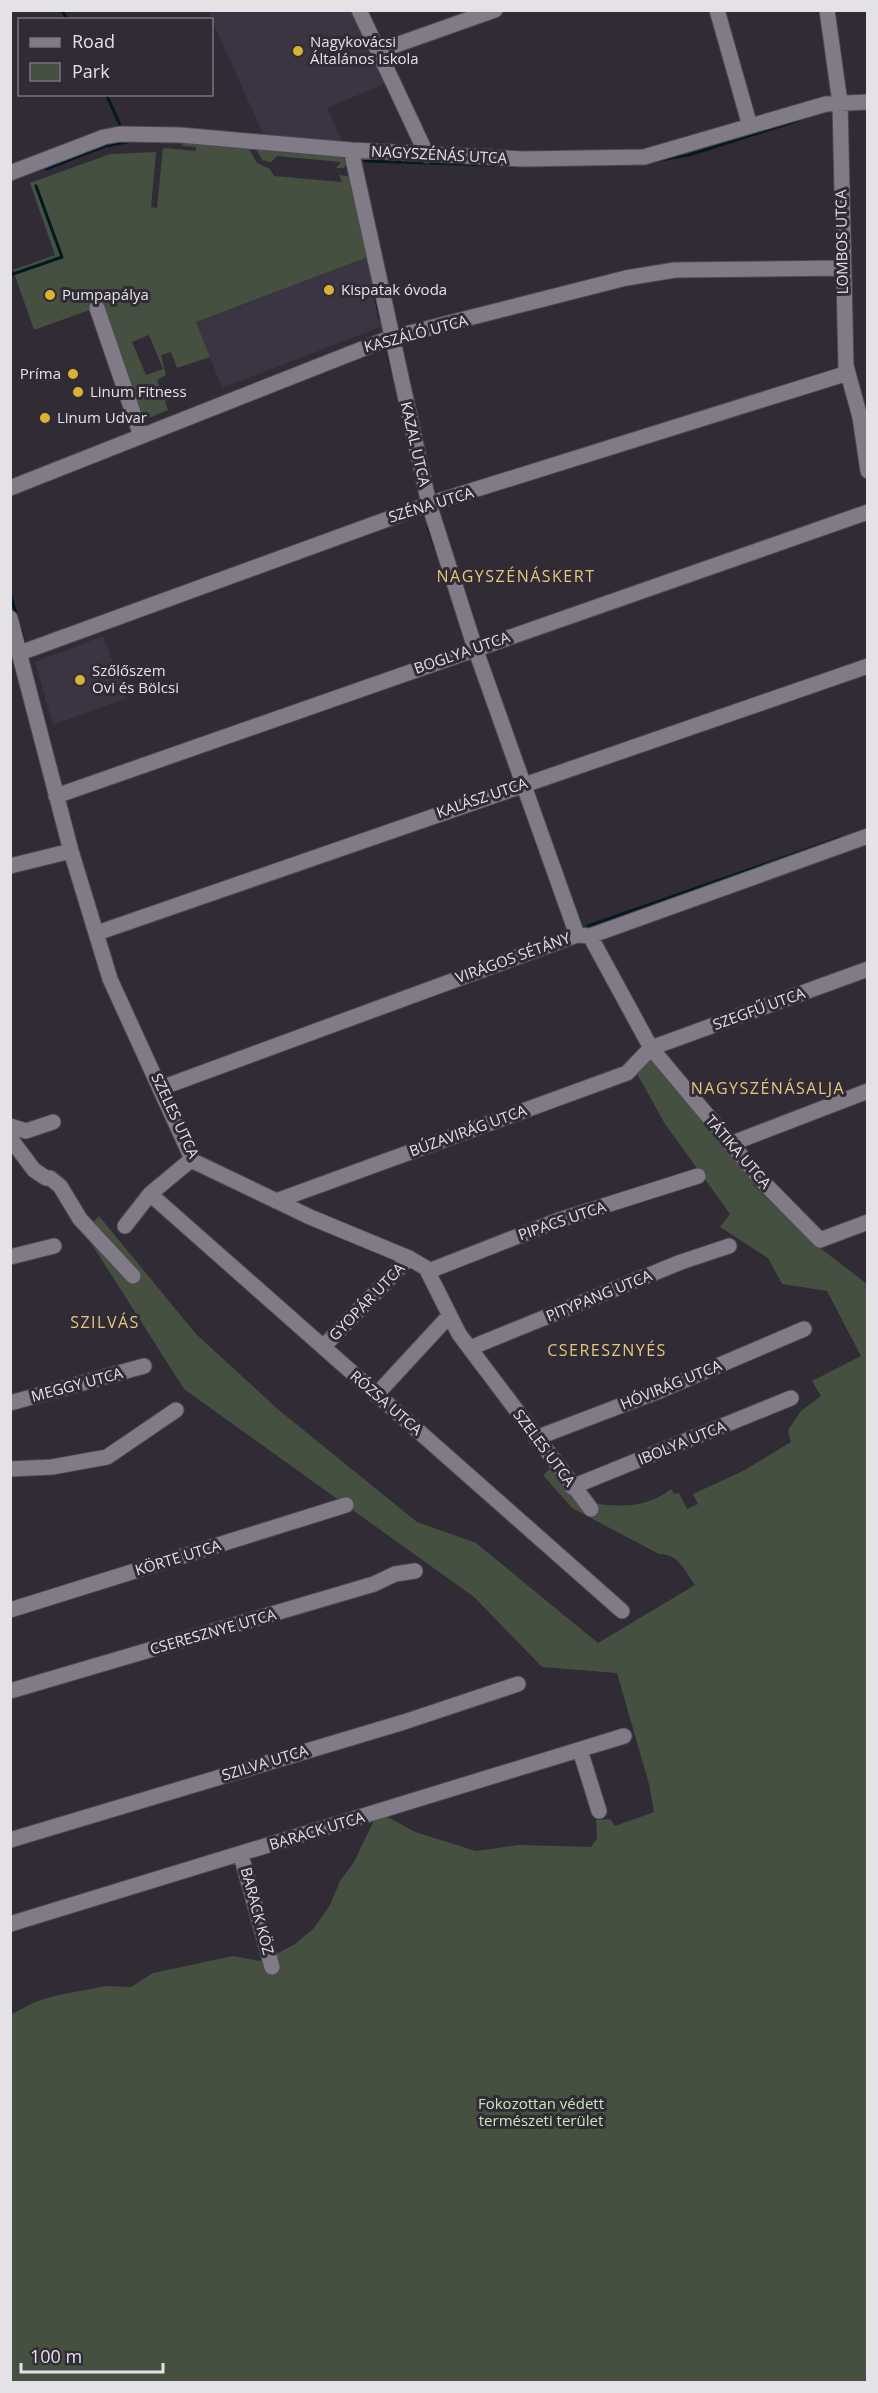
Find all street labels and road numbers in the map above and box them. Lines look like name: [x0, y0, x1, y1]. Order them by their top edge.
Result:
street label: NAGYSZÉNÁS UTCA: [370, 140, 508, 168]
street label: LOMBOS UTCA: [830, 189, 852, 294]
street label: KASZÁLÓ UTCA: [362, 309, 470, 356]
street label: KAZAL UTCA: [396, 399, 436, 489]
street label: SZÉNA UTCA: [386, 481, 476, 526]
street label: BOGLYA UTCA: [411, 626, 513, 678]
street label: KALÁSZ UTCA: [434, 772, 530, 822]
street label: VIRÁGOS SÉTÁNY: [453, 927, 573, 987]
street label: SZEGFŰ UTCA: [710, 982, 808, 1034]
street label: SZELES UTCA: [147, 1070, 205, 1162]
street label: BÚZAVIRÁG UTCA: [406, 1099, 530, 1161]
street label: TÁTIKA UTCA: [701, 1110, 776, 1193]
street label: PIPACS UTCA: [515, 1196, 609, 1244]
street label: GYOPÁR UTCA: [324, 1258, 409, 1344]
street label: PITYPANG UTCA: [543, 1265, 655, 1325]
street label: HÓVIRÁG UTCA: [617, 1354, 725, 1413]
street label: MEGGY UTCA: [29, 1362, 125, 1406]
street label: RÓZSA UTCA: [346, 1365, 427, 1439]
street label: SZELES UTCA: [509, 1405, 581, 1490]
street label: IBOLYA UTCA: [635, 1415, 729, 1469]
street label: KÖRTE UTCA: [132, 1534, 224, 1580]
street label: CSERESZNYE UTCA: [147, 1603, 279, 1659]
street label: SZILVA UTCA: [219, 1739, 311, 1785]
street label: BARACK UTCA: [267, 1806, 367, 1854]
street label: BARACK KÖZ: [237, 1865, 279, 1957]

